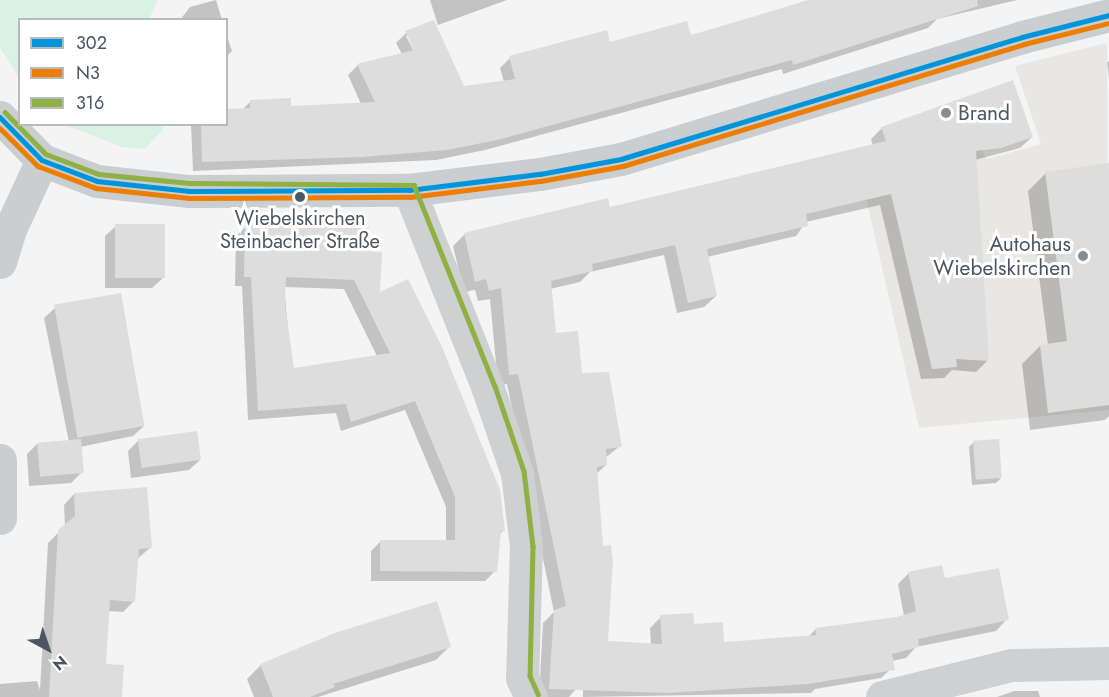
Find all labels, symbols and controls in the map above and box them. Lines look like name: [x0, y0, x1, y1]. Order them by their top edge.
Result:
legend: [18, 18, 228, 126]
text: 302: [76, 30, 107, 56]
text: N3: [76, 60, 100, 86]
text: 316: [76, 90, 104, 116]
place label: Brand: [958, 100, 1010, 126]
marker: Brand: [939, 106, 953, 120]
marker: Wiebelskirchen Steinbacher Straße: [294, 191, 306, 203]
place label: Wiebelskirchen Steinbacher Straße: [220, 206, 380, 253]
place label: Autohaus Wiebelskirchen: [933, 231, 1071, 281]
marker: Autohaus Wiebelskirchen: [1076, 249, 1090, 263]
north arrow: [18, 619, 78, 679]
text: N: [48, 650, 72, 676]

